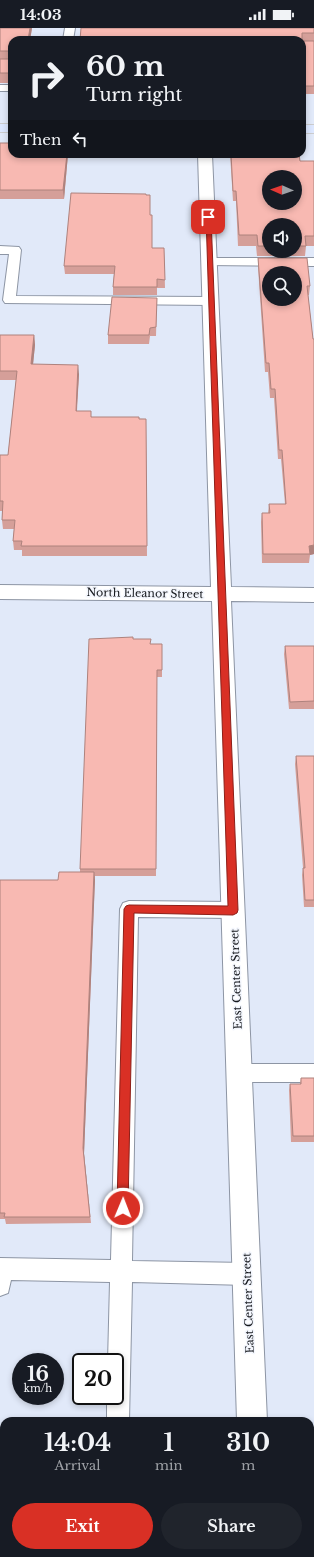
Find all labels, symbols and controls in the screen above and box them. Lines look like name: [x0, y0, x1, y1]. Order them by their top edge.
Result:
text: 14:03: [20, 5, 62, 24]
text: 60 m: [86, 49, 164, 84]
icon: right: [20, 52, 72, 104]
text: Turn right: [86, 84, 182, 106]
icon: left: [69, 128, 91, 150]
text: Then: [20, 130, 61, 149]
north arrow: [262, 170, 302, 210]
map controls: [262, 170, 302, 306]
pin: [191, 200, 225, 234]
icon: arrive: [197, 206, 219, 228]
button: sound: [262, 218, 302, 258]
button: search: [262, 266, 302, 306]
street label: North Eleanor Street: [86, 585, 204, 601]
street label: East Center Street: [227, 928, 245, 1030]
position arrow: [102, 1187, 144, 1229]
street label: East Center Street: [239, 1252, 257, 1354]
speed limit sign: 20: [72, 1353, 124, 1405]
text: 16: [27, 1362, 49, 1386]
text: km/h: [24, 1382, 52, 1395]
text: 14:04: [44, 1428, 111, 1457]
text: 1: [163, 1428, 174, 1457]
text: 310: [226, 1428, 270, 1457]
text: Arrival: [54, 1457, 101, 1474]
text: min: [155, 1457, 182, 1474]
text: m: [241, 1457, 255, 1474]
button: Exit: [12, 1503, 153, 1549]
button: Share: [161, 1503, 302, 1549]

